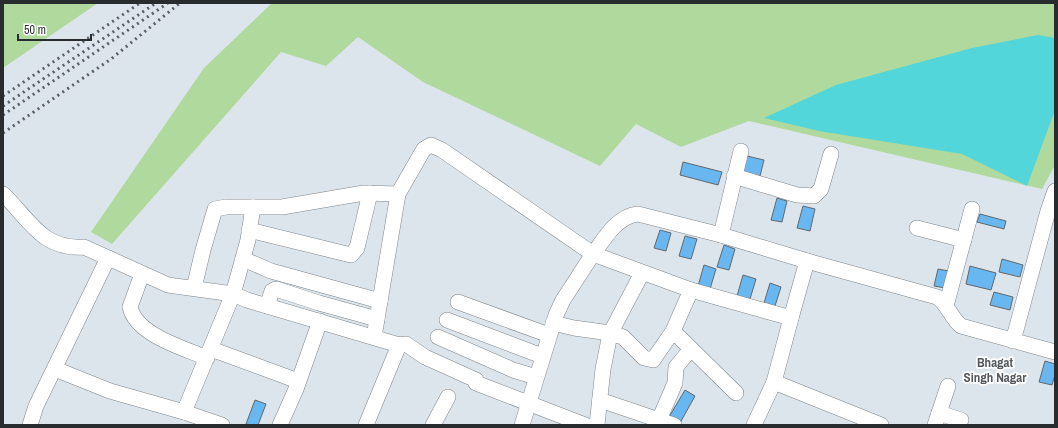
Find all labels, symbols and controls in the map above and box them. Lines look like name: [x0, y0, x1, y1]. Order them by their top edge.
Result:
scale bar: [18, 16, 91, 42]
text: 50 m: [24, 22, 46, 38]
district label: Bhagat Singh Nagar: [964, 354, 1027, 386]

